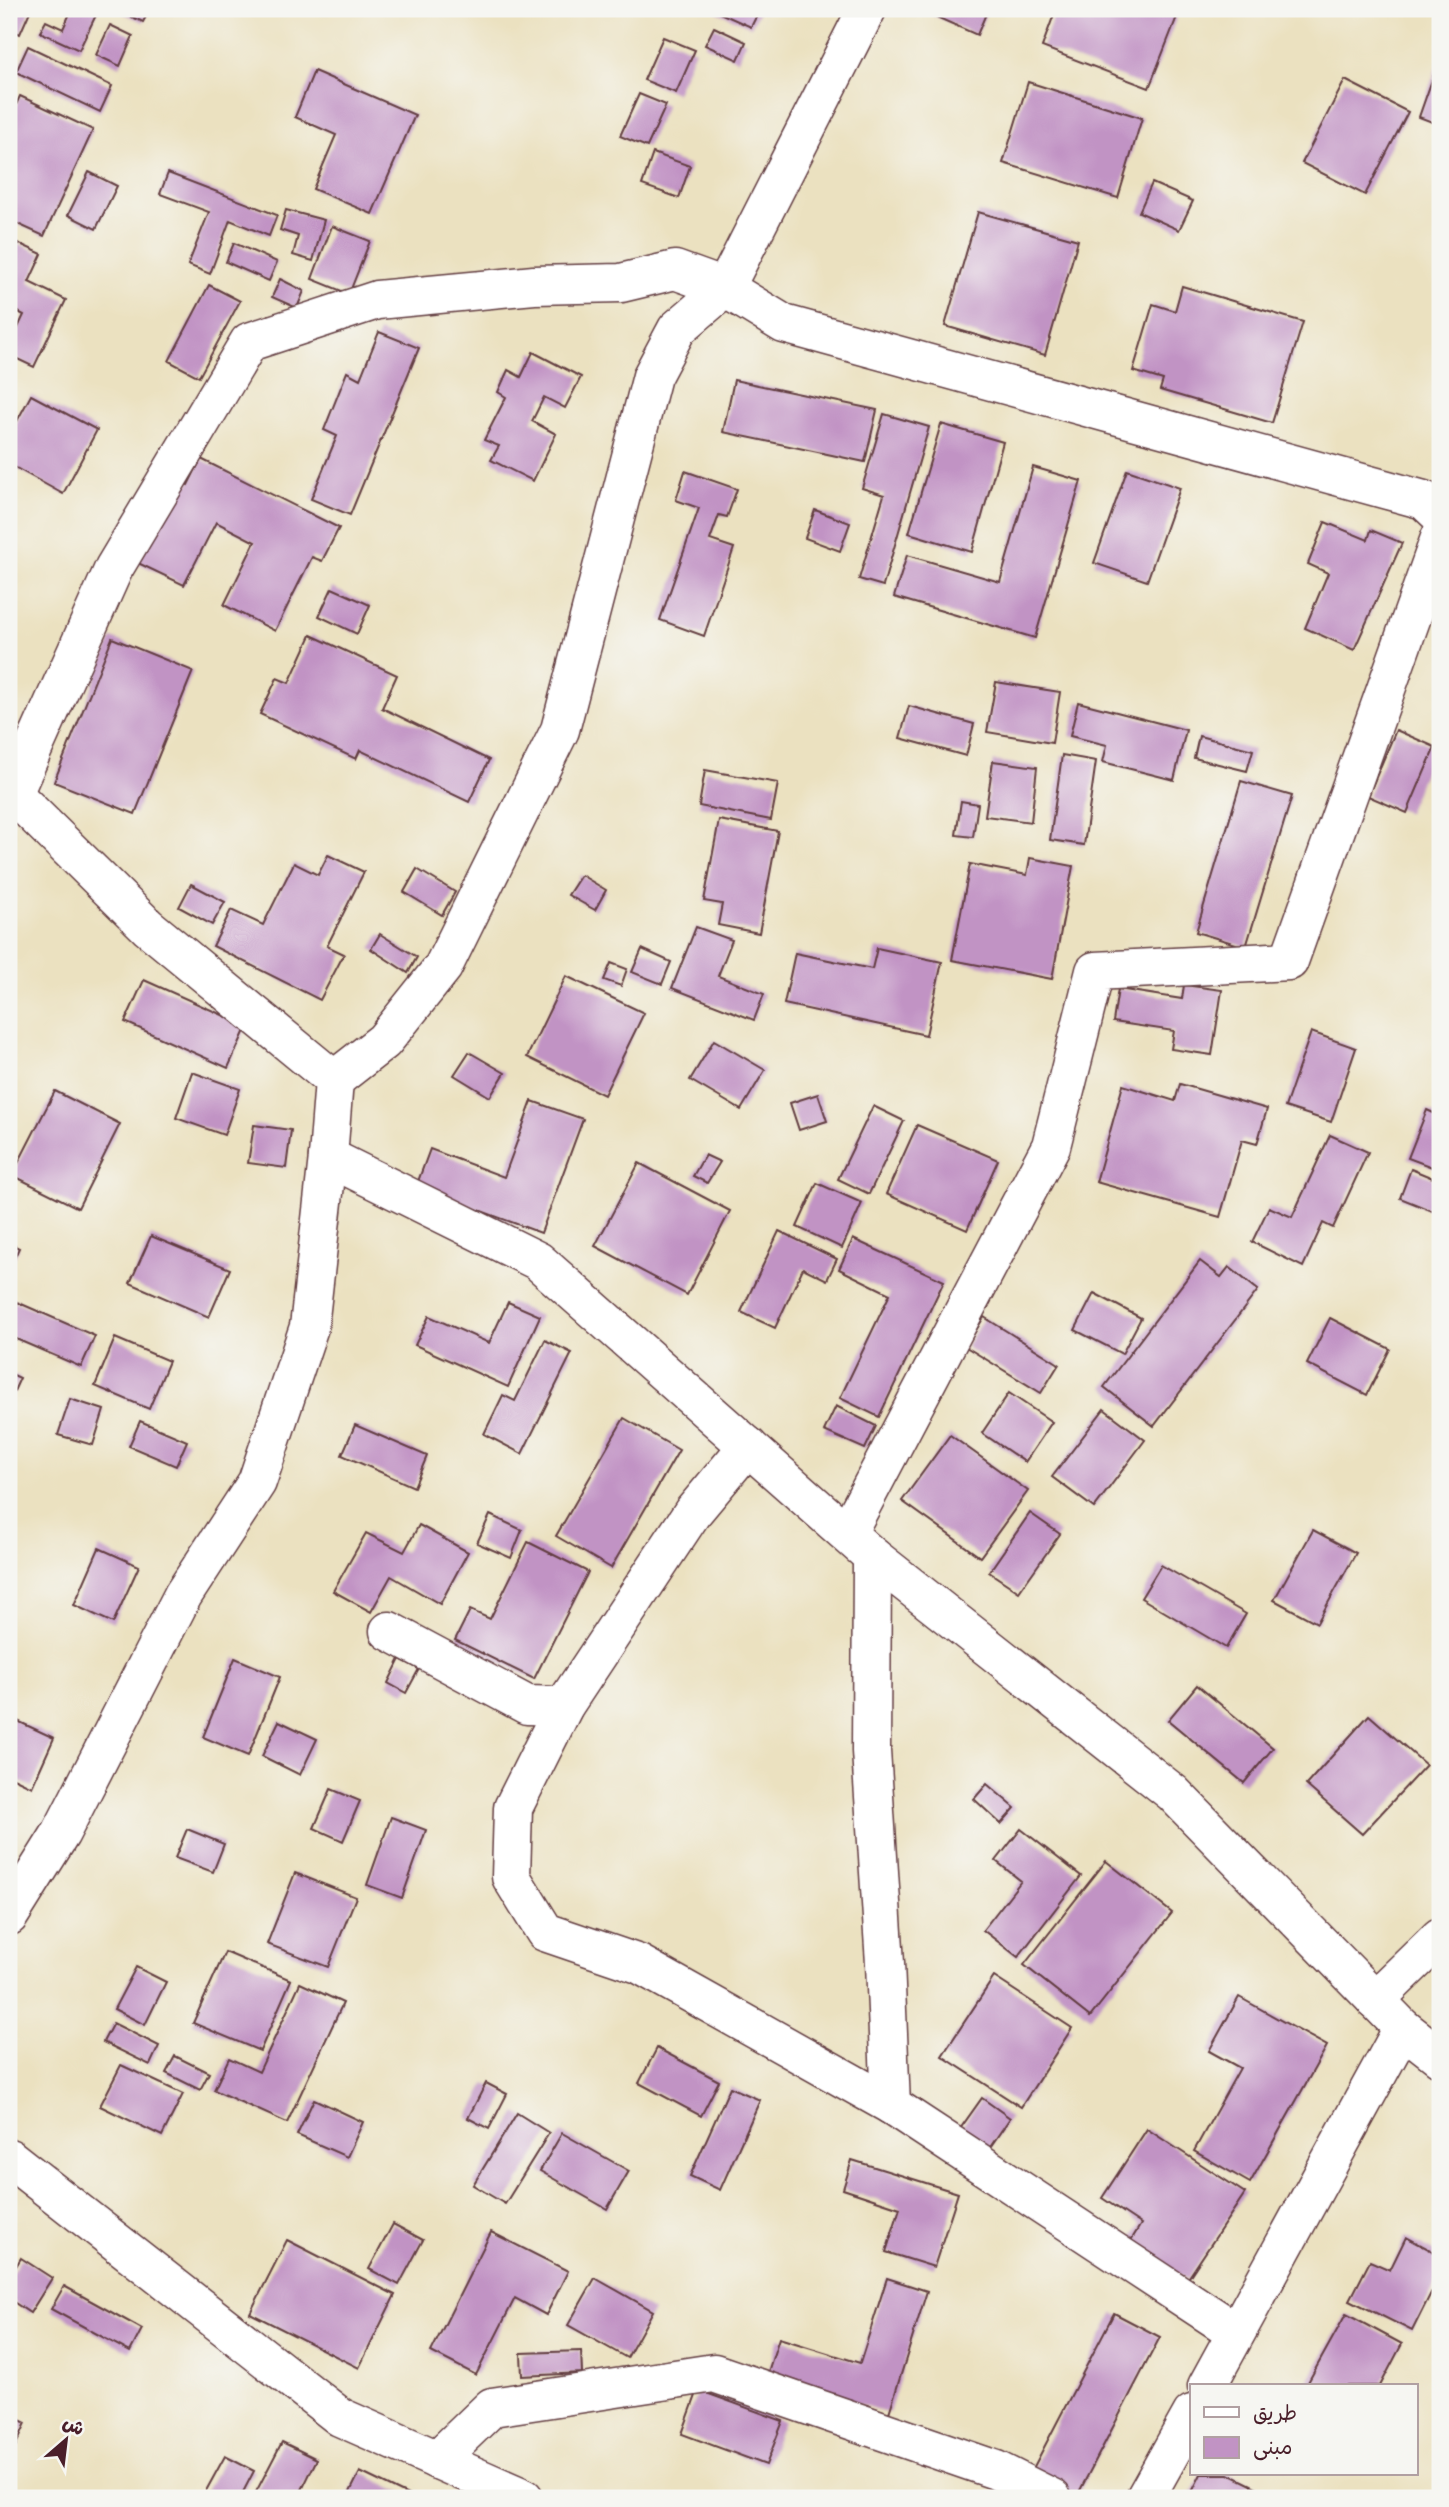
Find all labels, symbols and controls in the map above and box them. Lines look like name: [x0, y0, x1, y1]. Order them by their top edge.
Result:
legend: [1190, 2384, 1418, 2476]
text: طريق: [1253, 2398, 1297, 2431]
north arrow: [32, 2406, 102, 2476]
text: ش: [57, 2409, 89, 2445]
text: مبنى: [1253, 2432, 1292, 2465]

